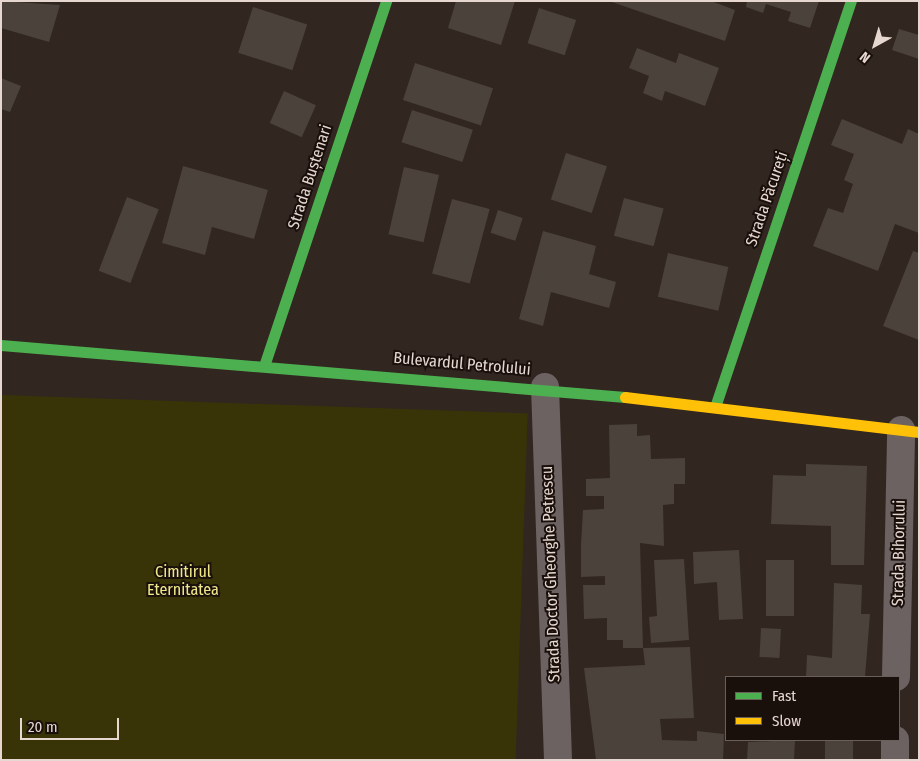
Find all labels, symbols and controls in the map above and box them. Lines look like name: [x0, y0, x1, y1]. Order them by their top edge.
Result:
north arrow: [850, 20, 900, 70]
text: N: [857, 48, 874, 66]
street label: Strada Buștenari: [284, 122, 336, 232]
street label: Strada Păcureți: [742, 149, 792, 249]
street label: Bulevardul Petrolului: [393, 348, 531, 380]
street label: Strada Doctor Gheorghe Petrescu: [538, 465, 564, 683]
street label: Strada Bihorului: [888, 500, 910, 606]
park label: Cimitirul Eternitatea: [147, 562, 219, 600]
legend: [725, 676, 900, 741]
text: Fast: [772, 687, 796, 705]
scale bar: [22, 708, 121, 740]
text: Slow: [772, 712, 801, 730]
text: 20 m: [28, 718, 58, 736]

